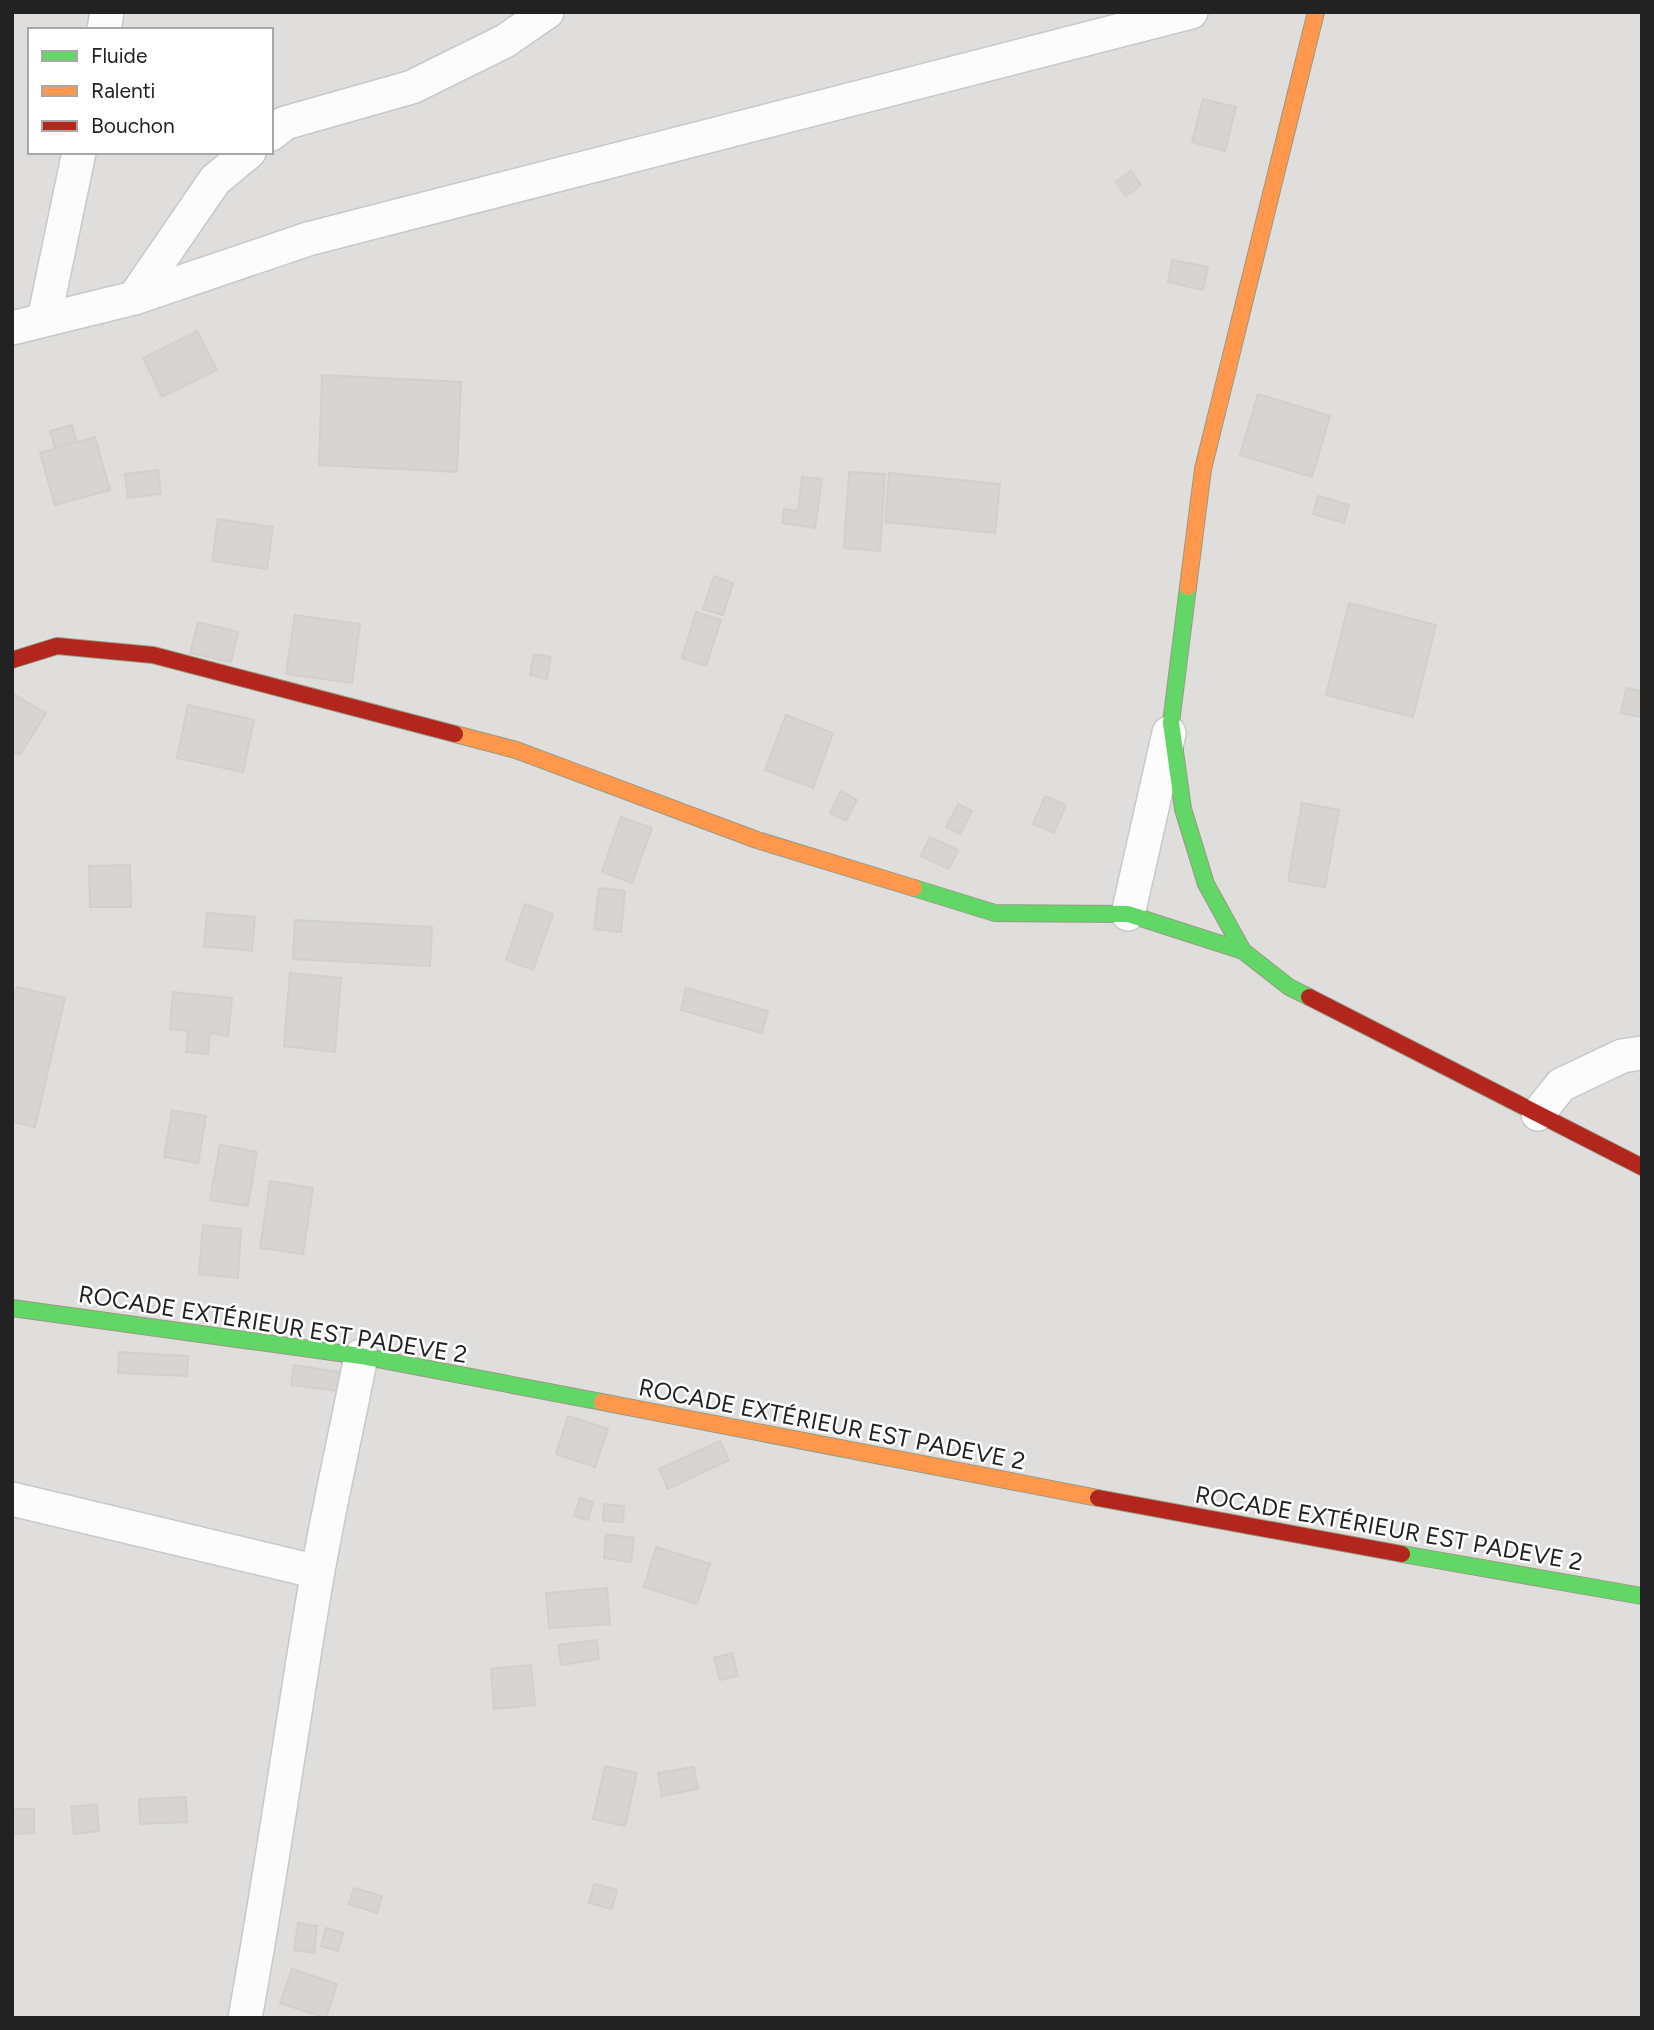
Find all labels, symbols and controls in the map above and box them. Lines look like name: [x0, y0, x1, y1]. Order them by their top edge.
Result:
legend: [28, 28, 273, 154]
text: Fluide: [91, 43, 147, 68]
text: Ralenti: [91, 78, 155, 103]
text: Bouchon: [91, 113, 175, 138]
street label: ROCADE EXTÉRIEUR EST PADEVE 2: [77, 1279, 469, 1369]
street label: ROCADE EXTÉRIEUR EST PADEVE 2: [636, 1372, 1028, 1476]
street label: ROCADE EXTÉRIEUR EST PADEVE 2: [1193, 1480, 1585, 1576]

